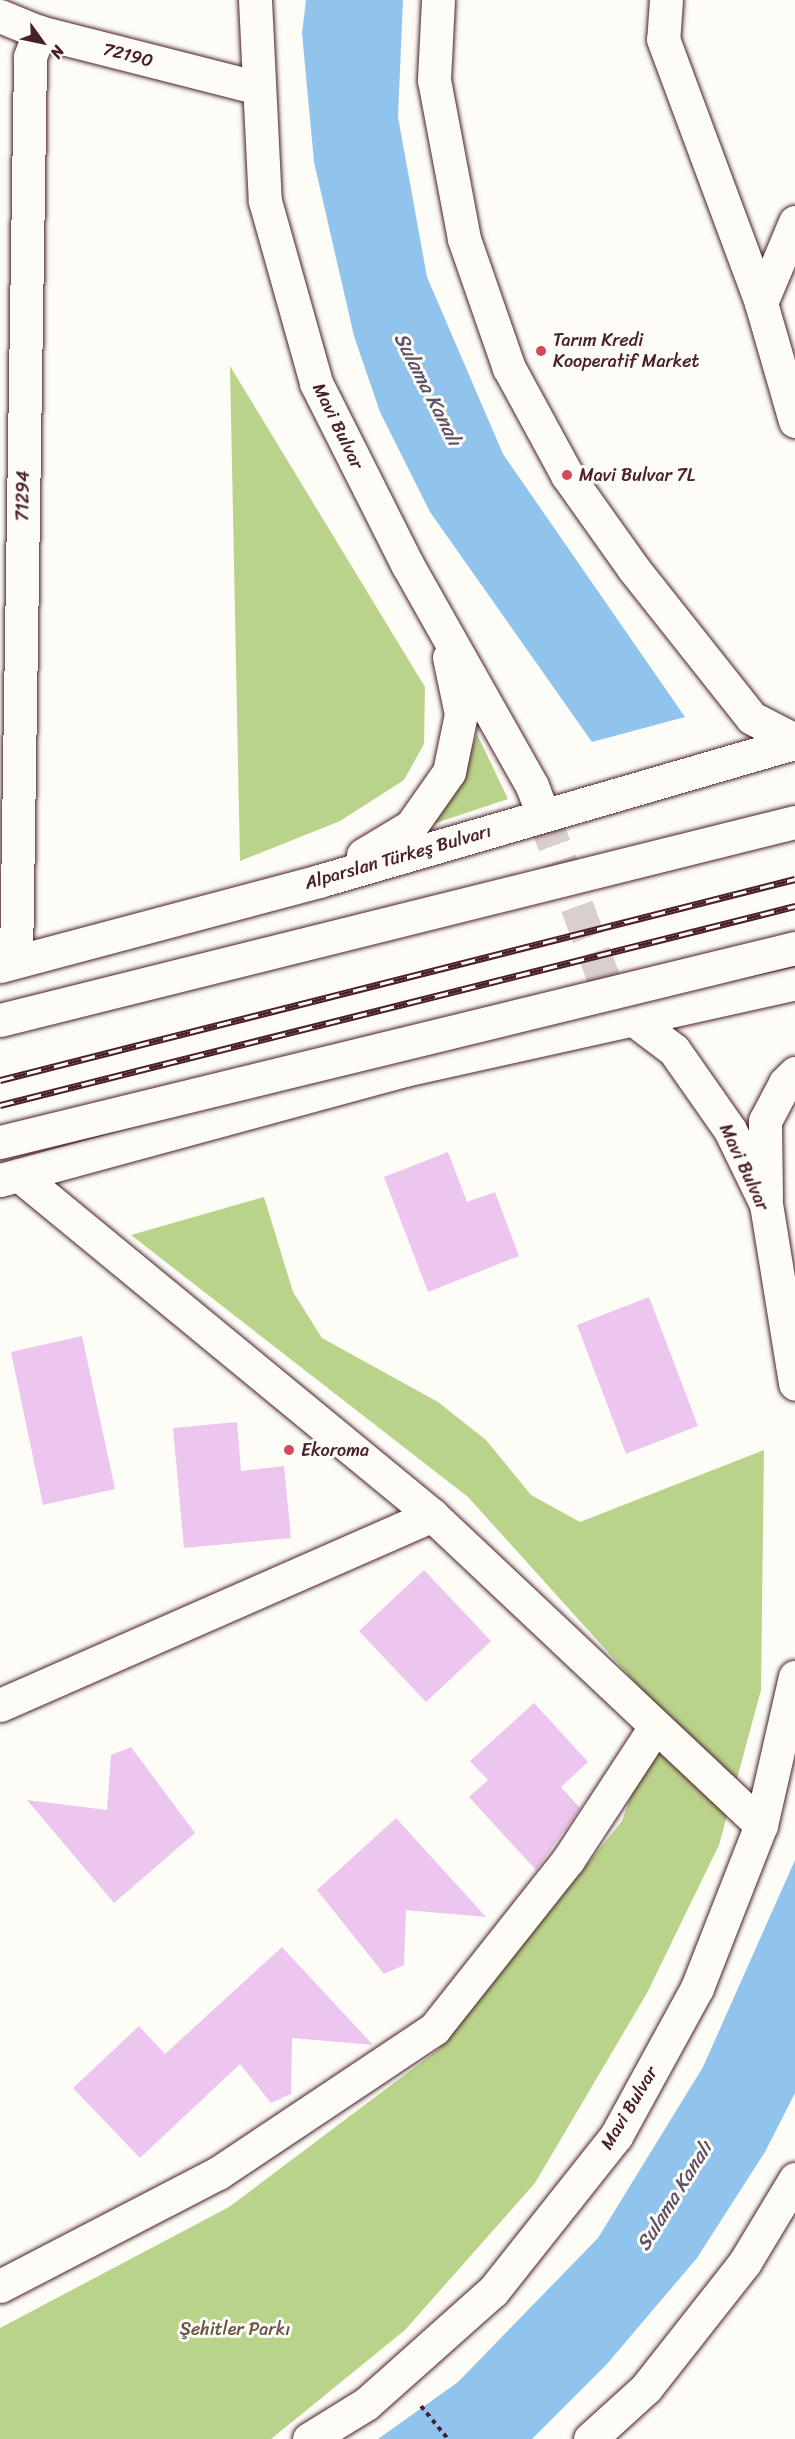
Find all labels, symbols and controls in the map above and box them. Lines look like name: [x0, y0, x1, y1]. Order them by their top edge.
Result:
north arrow: [12, 12, 72, 72]
street label: 72190: [101, 38, 155, 72]
text: N: [42, 40, 73, 65]
water label: Sulama Kanalı: [389, 328, 467, 450]
place label: Tarım Kredi Kooperatif Market: [553, 330, 699, 372]
marker: Tarım Kredi Kooperatif Market: [534, 344, 548, 358]
street label: Mavi Bulvar: [308, 380, 368, 472]
place label: Mavi Bulvar 7L: [579, 464, 695, 486]
marker: Mavi Bulvar 7L: [560, 468, 574, 482]
street label: 71294: [12, 470, 34, 522]
street label: Alparslan Türkeş Bulvarı: [302, 820, 494, 894]
street label: Mavi Bulvar: [715, 1120, 773, 1214]
place label: Ekoroma: [301, 1439, 369, 1461]
marker: Ekoroma: [282, 1443, 296, 1457]
street label: Mavi Bulvar: [596, 2063, 662, 2153]
water label: Sulama Kanalı: [631, 2137, 717, 2255]
park label: Şehitler Parkı: [180, 2318, 290, 2340]

